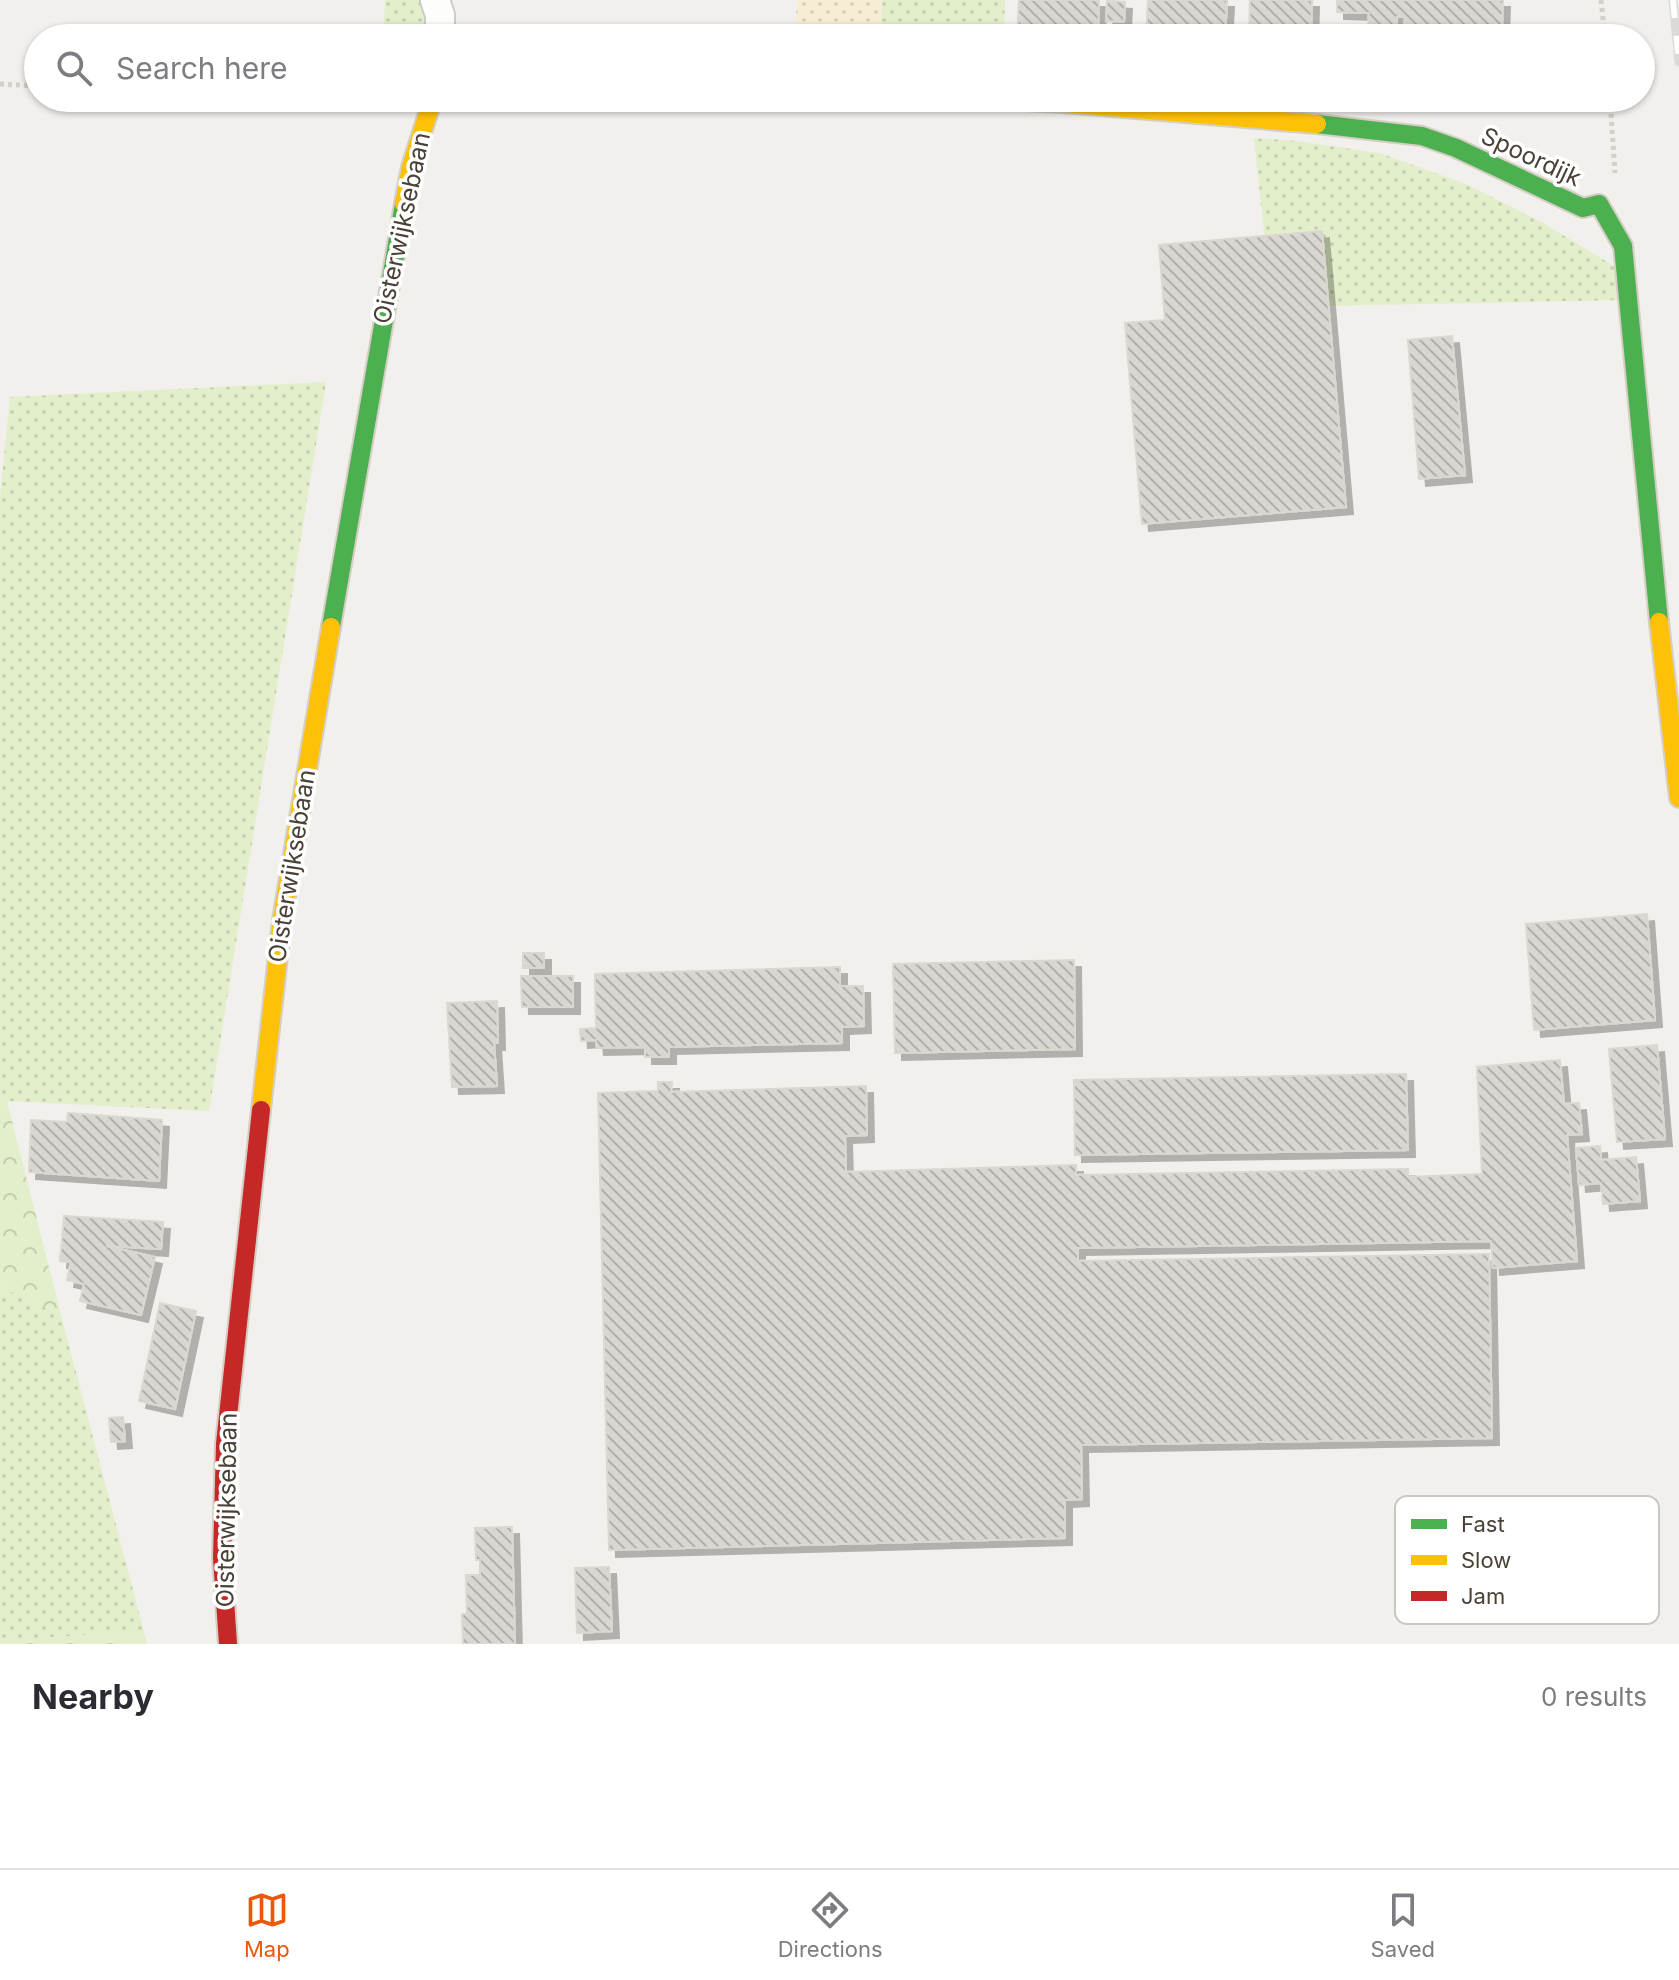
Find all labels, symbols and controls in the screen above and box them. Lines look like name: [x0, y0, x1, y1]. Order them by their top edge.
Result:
search box: [24, 24, 1655, 112]
icon: search: [52, 46, 96, 90]
text: Search here: [116, 50, 288, 86]
street label: Spoordijk: [1477, 121, 1586, 192]
street label: Oisterwijksebaan: [367, 130, 436, 326]
street label: Oisterwijksebaan: [262, 767, 321, 964]
street label: Oisterwijksebaan: [210, 1412, 243, 1608]
legend: [1395, 1496, 1659, 1624]
text: Fast: [1461, 1511, 1505, 1537]
text: Slow: [1461, 1547, 1511, 1573]
text: Jam: [1461, 1583, 1505, 1609]
text: Nearby: [32, 1676, 154, 1717]
text: 0 results: [1541, 1681, 1647, 1712]
tab: Map: [244, 1888, 290, 1962]
tab: Directions: [778, 1888, 883, 1962]
tab: Saved: [1371, 1888, 1435, 1962]

